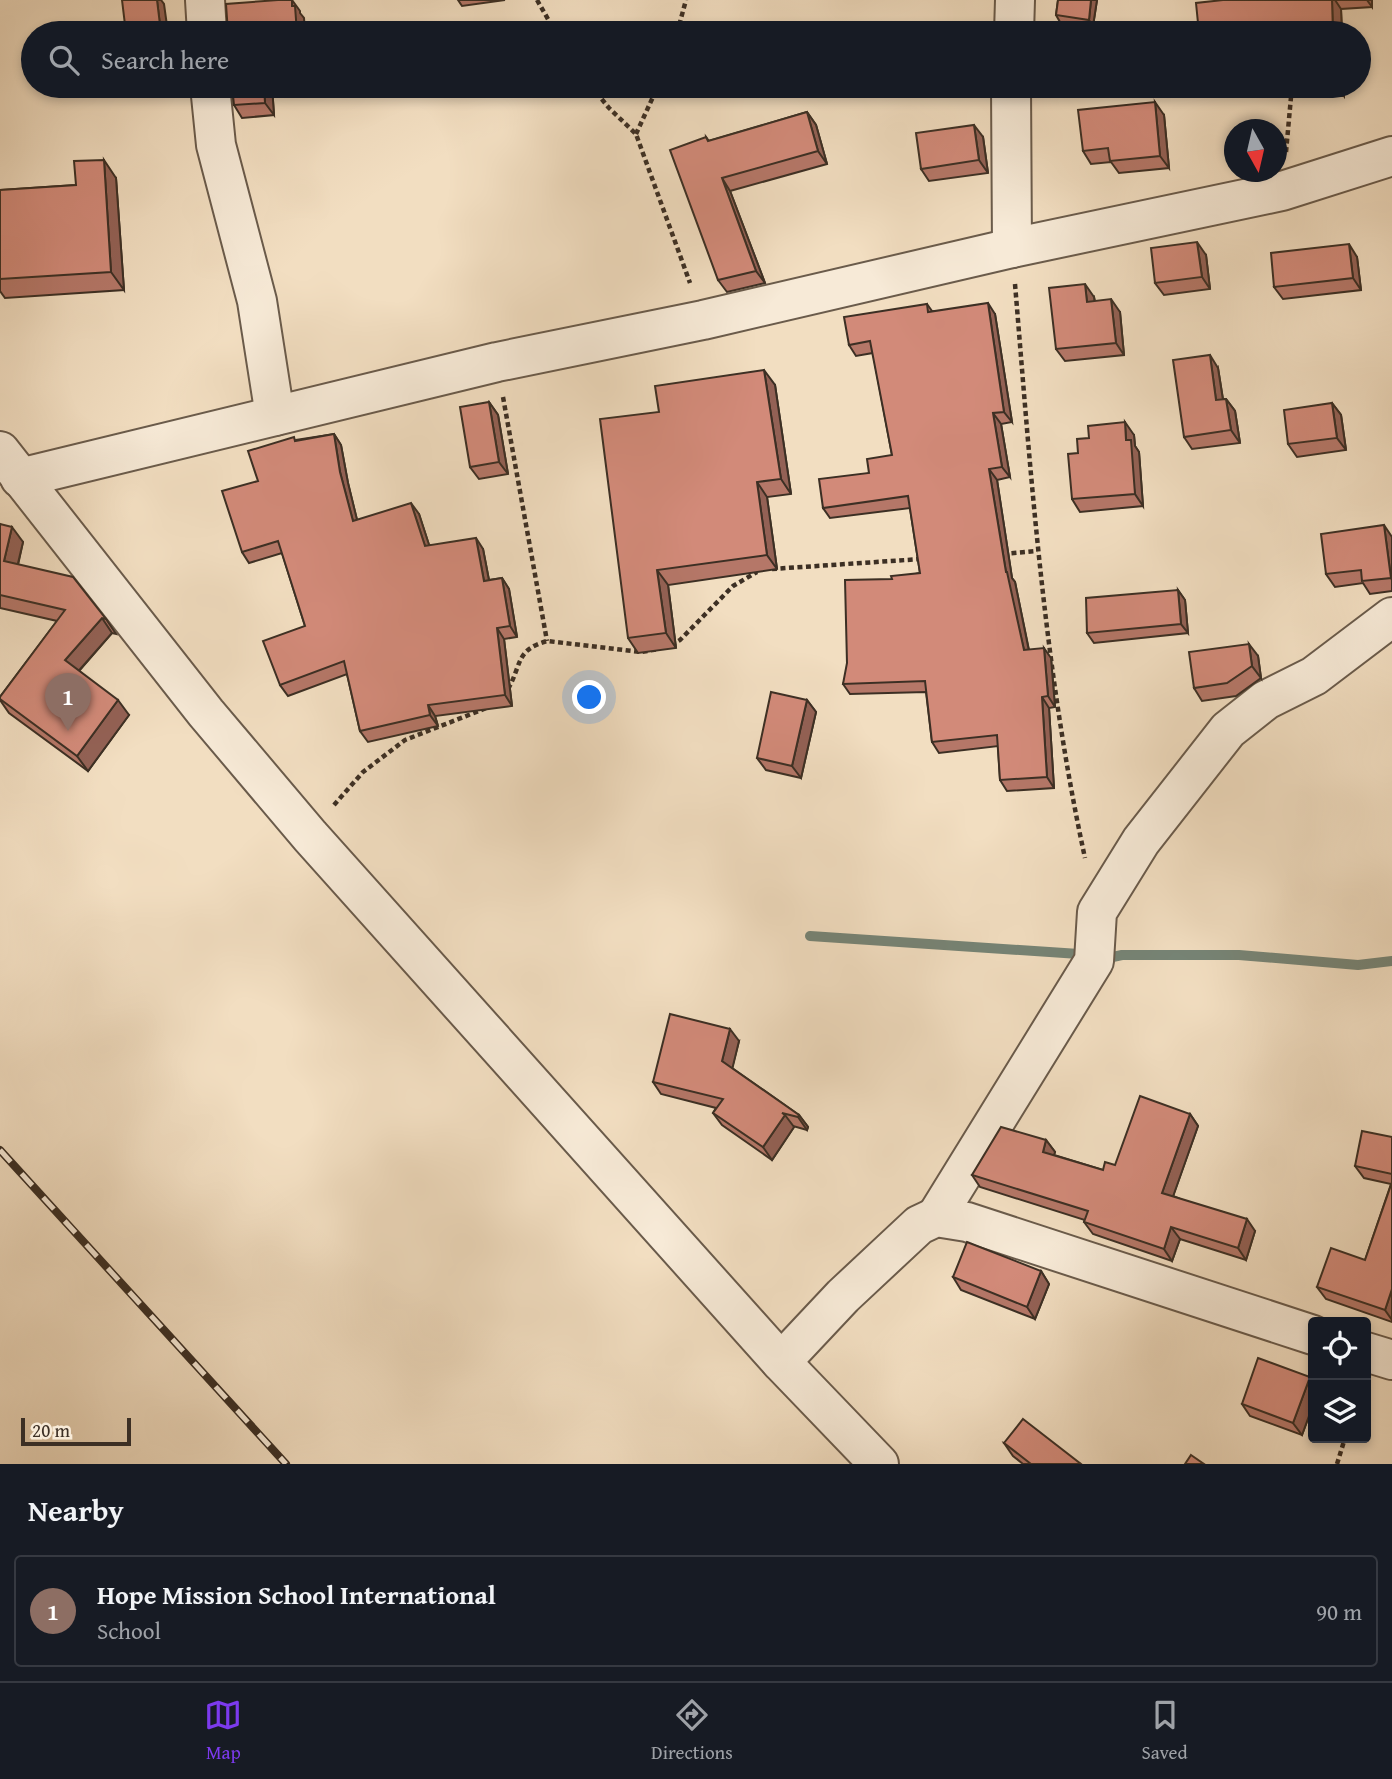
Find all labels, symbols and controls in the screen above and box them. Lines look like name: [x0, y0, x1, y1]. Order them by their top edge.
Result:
search box: [21, 21, 1371, 98]
text: Search here: [101, 40, 229, 79]
icon: search: [45, 41, 83, 79]
north arrow: [1224, 119, 1287, 182]
pin: 1: [45, 673, 91, 731]
your location: [572, 680, 606, 714]
map controls: [1308, 1317, 1371, 1443]
button: locate: [1308, 1317, 1371, 1380]
button: layers: [1308, 1380, 1371, 1443]
scale bar: [21, 1415, 131, 1447]
text: 20 m: [32, 1416, 70, 1444]
text: Nearby: [28, 1488, 124, 1532]
text: Hope Mission School International: [97, 1575, 496, 1614]
text: 1: [47, 1595, 59, 1628]
text: 90 m: [1316, 1595, 1362, 1628]
text: School: [97, 1614, 161, 1647]
tab: Map: [204, 1696, 242, 1766]
tab: Directions: [651, 1696, 733, 1766]
tab: Saved: [1142, 1696, 1188, 1766]

